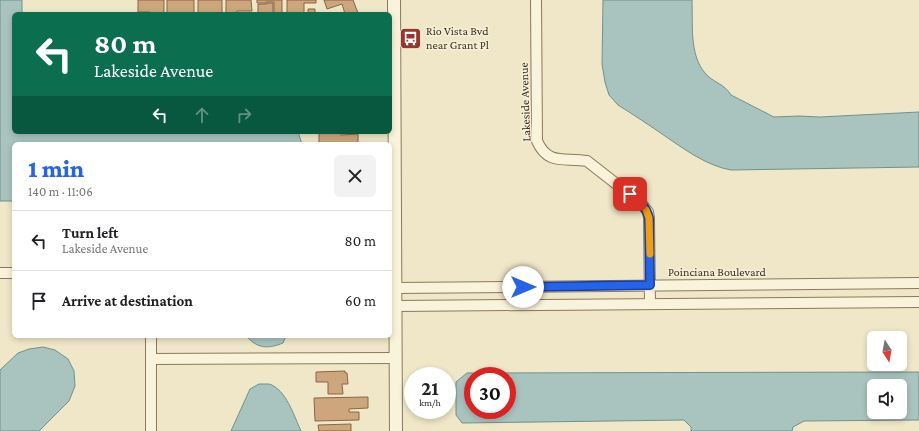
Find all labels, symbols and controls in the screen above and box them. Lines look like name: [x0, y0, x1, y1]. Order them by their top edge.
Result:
place label: Rio Vista Bvd near Grant Pl: [426, 24, 489, 52]
bus stop icon: Rio Vista Bvd near Grant Pl: [397, 25, 423, 51]
icon: left: [28, 28, 80, 80]
text: 80 m: [94, 28, 156, 59]
text: Lakeside Avenue: [94, 61, 213, 81]
street label: Lakeside Avenue: [517, 62, 533, 142]
icon: left: [149, 104, 171, 126]
icon: ahead: [191, 104, 213, 126]
icon: right: [233, 104, 255, 126]
text: 1 min: [28, 155, 84, 182]
button: close: [334, 155, 376, 197]
pin: [613, 177, 647, 211]
icon: arrive: [619, 183, 641, 205]
text: 140 m · 11:06: [28, 184, 93, 199]
text: Turn left: [62, 225, 118, 241]
icon: left: [28, 230, 50, 252]
text: 80 m: [345, 233, 376, 249]
text: Lakeside Avenue: [62, 241, 148, 256]
street label: Poinciana Boulevard: [668, 265, 767, 279]
position arrow: [502, 266, 544, 308]
icon: arrive: [28, 290, 50, 312]
text: Arrive at destination: [62, 293, 193, 309]
text: 60 m: [345, 293, 376, 309]
north arrow: [867, 331, 907, 371]
map controls: [867, 331, 907, 419]
speed limit sign: 30: [464, 367, 516, 419]
text: 21: [421, 377, 439, 399]
button: sound: [867, 379, 907, 419]
text: km/h: [419, 397, 441, 408]

